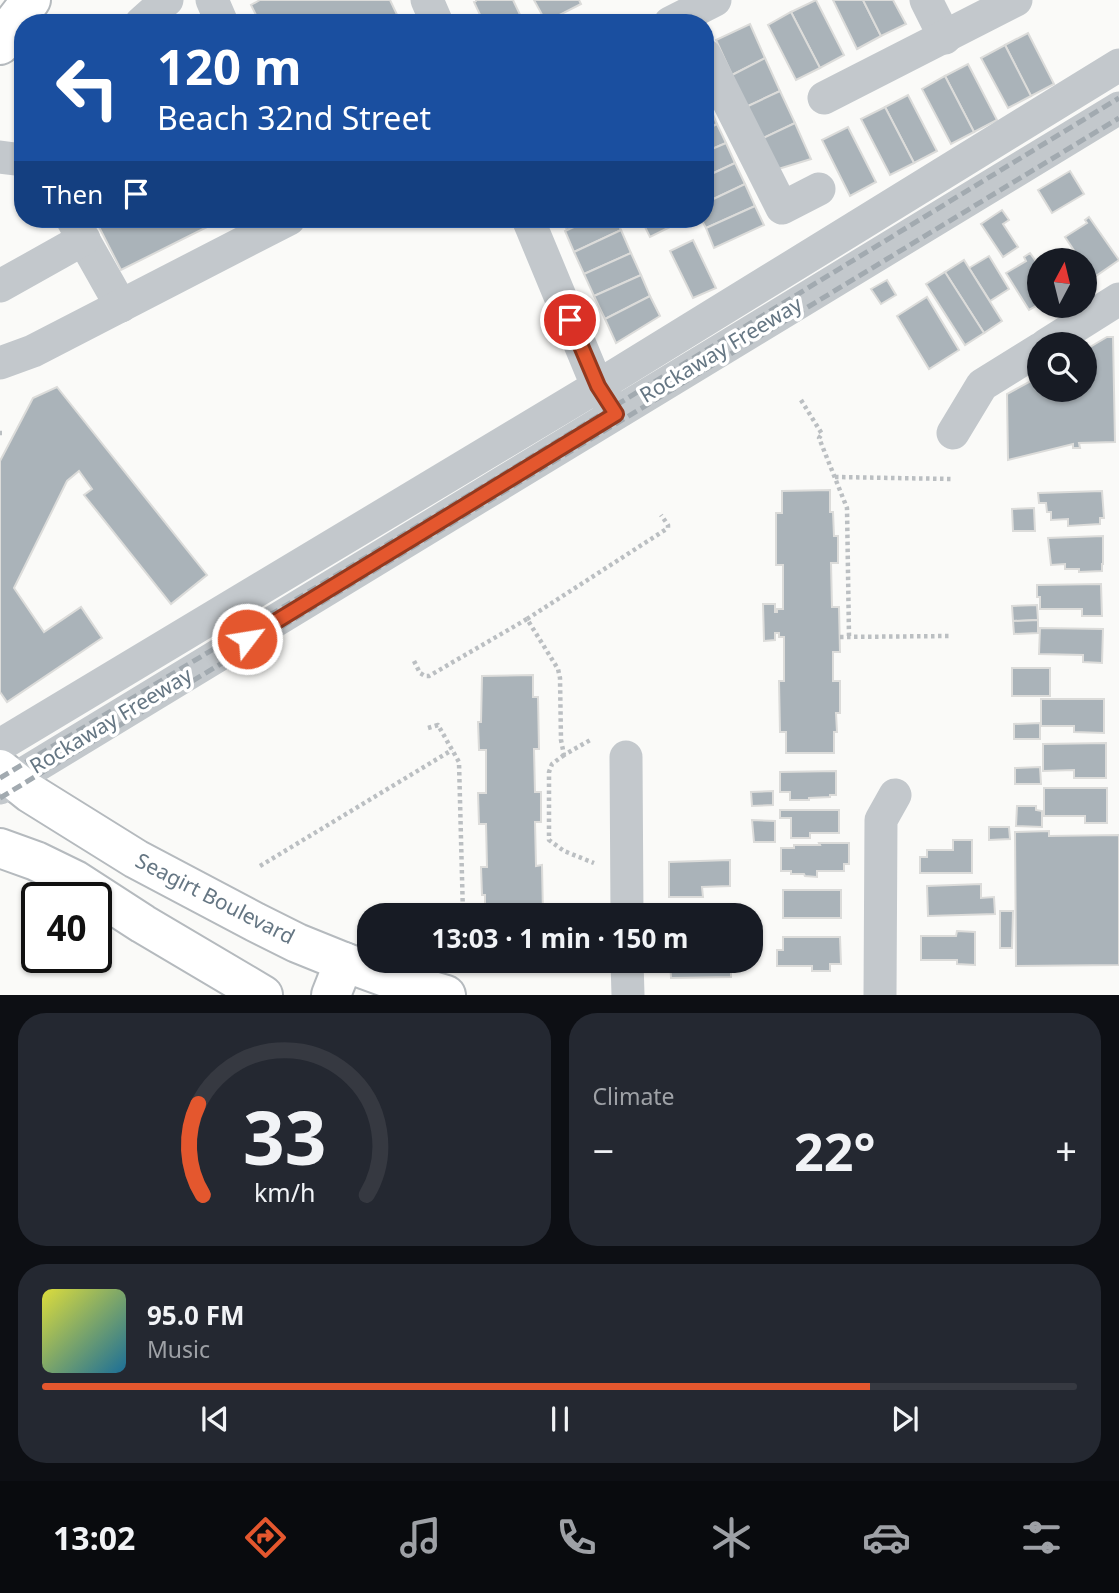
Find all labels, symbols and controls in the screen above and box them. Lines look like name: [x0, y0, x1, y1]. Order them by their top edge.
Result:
text: 120 m: [157, 33, 302, 99]
icon: left: [42, 42, 133, 133]
text: Beach 32nd Street: [157, 96, 431, 139]
icon: arrive: [117, 175, 155, 213]
text: Then: [42, 176, 103, 212]
north arrow: [1027, 248, 1097, 318]
map controls: [1027, 248, 1097, 402]
street label: Rockaway Freeway: [634, 289, 807, 409]
pin: [540, 290, 600, 350]
icon: arrive: [551, 301, 589, 339]
button: search: [1027, 332, 1097, 402]
position arrow: [210, 602, 284, 676]
street label: Rockaway Freeway: [24, 660, 197, 780]
street label: Seagirt Boulevard: [131, 846, 300, 950]
speed limit sign: 40: [21, 882, 112, 973]
text: 13:03 · 1 min · 150 m: [432, 920, 688, 956]
text: Climate: [593, 1080, 675, 1112]
text: 33: [243, 1088, 326, 1187]
text: 22°: [794, 1115, 876, 1186]
text: −: [593, 1124, 614, 1176]
text: +: [1055, 1124, 1077, 1176]
text: km/h: [253, 1175, 315, 1209]
text: 95.0 FM: [147, 1297, 244, 1333]
text: Music: [147, 1333, 210, 1365]
icon: previous: [196, 1400, 234, 1438]
icon: pause: [541, 1400, 579, 1438]
icon: next: [886, 1400, 924, 1438]
icon: directions: [241, 1513, 290, 1562]
icon: music: [396, 1513, 445, 1562]
icon: phone: [552, 1513, 601, 1562]
icon: climate: [707, 1513, 756, 1562]
icon: car: [862, 1513, 911, 1562]
icon: filters: [1017, 1513, 1066, 1562]
text: 13:02: [53, 1516, 135, 1559]

